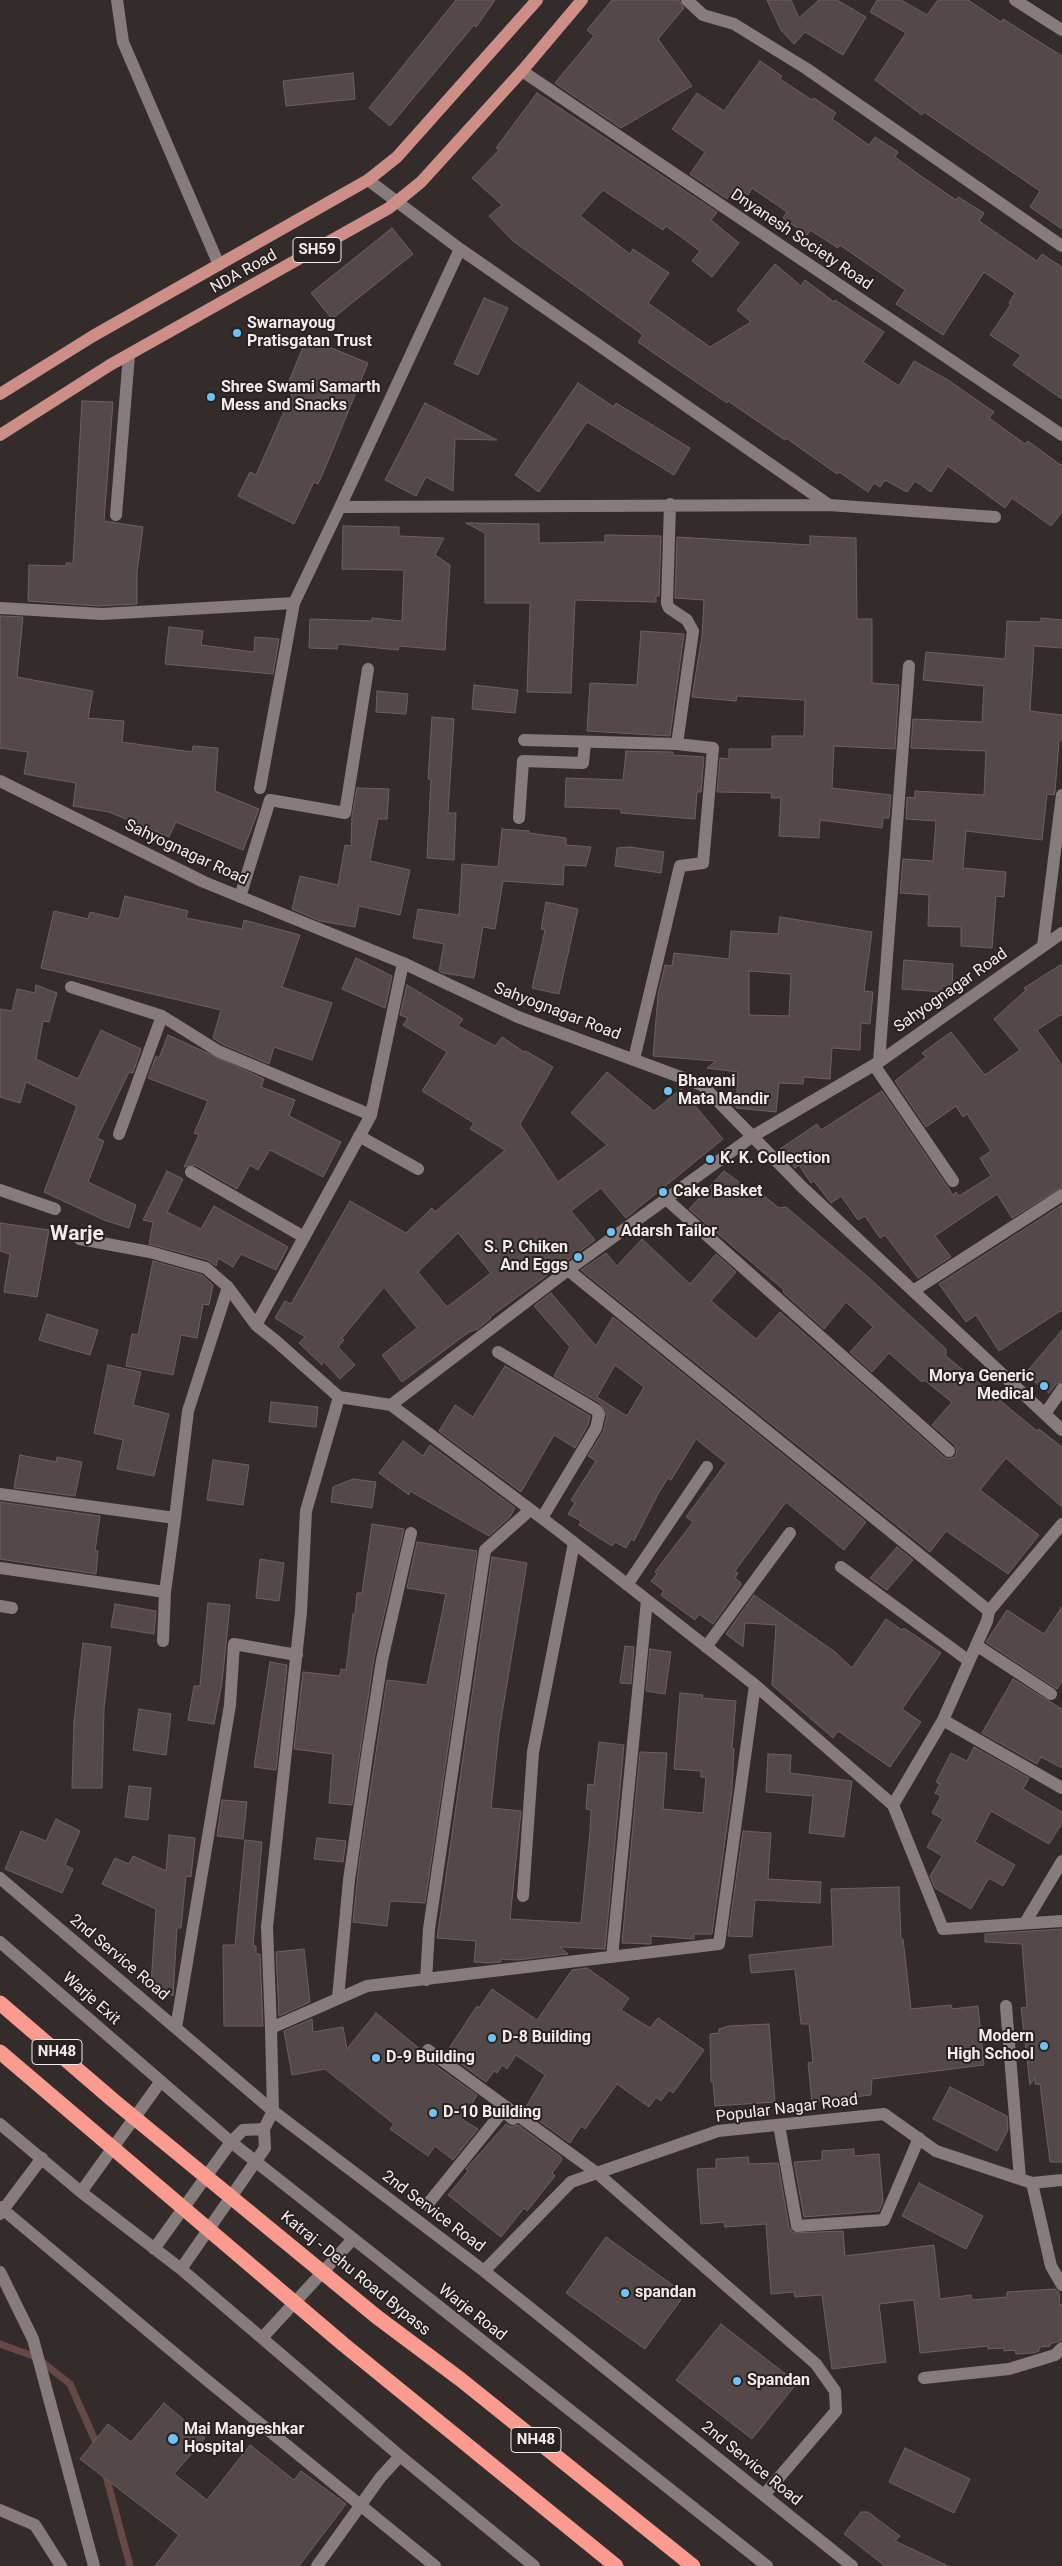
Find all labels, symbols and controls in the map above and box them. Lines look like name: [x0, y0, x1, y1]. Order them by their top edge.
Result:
street label: Dnyanesh Society Road: [727, 185, 875, 295]
road number: SH59: [293, 238, 341, 262]
street label: NDA Road: [207, 246, 281, 298]
place label: Swarnayoug Pratisgatan Trust: [247, 314, 372, 352]
marker: Swarnayoug Pratisgatan Trust: [231, 327, 243, 339]
place label: Shree Swami Samarth Mess and Snacks: [221, 378, 380, 416]
marker: Shree Swami Samarth Mess and Snacks: [205, 391, 217, 403]
street label: Sahyognagar Road: [121, 816, 251, 890]
street label: Sahyognagar Road: [891, 945, 1011, 1037]
street label: Sahyognagar Road: [491, 979, 623, 1045]
place label: Bhavani Mata Mandir: [678, 1072, 769, 1110]
marker: Bhavani Mata Mandir: [662, 1085, 674, 1097]
place label: K. K. Collection: [720, 1149, 830, 1169]
marker: K. K. Collection: [704, 1153, 716, 1165]
place label: Cake Basket: [673, 1182, 762, 1202]
marker: Cake Basket: [657, 1186, 669, 1198]
district label: Warje: [50, 1222, 104, 1248]
place label: Adarsh Tailor: [621, 1222, 717, 1242]
marker: Adarsh Tailor: [605, 1226, 617, 1238]
place label: S. P. Chiken And Eggs: [484, 1238, 568, 1276]
marker: S. P. Chiken And Eggs: [572, 1251, 584, 1263]
place label: Morya Generic Medical: [929, 1367, 1034, 1405]
marker: Morya Generic Medical: [1038, 1380, 1050, 1392]
street label: 2nd Service Road: [66, 1911, 172, 2005]
street label: Warje Exit: [58, 1969, 124, 2029]
place label: Modern High School: [947, 2027, 1034, 2065]
place label: D-8 Building: [502, 2028, 591, 2048]
marker: D-8 Building: [486, 2032, 498, 2044]
road number: NH48: [32, 2040, 82, 2064]
marker: Modern High School: [1038, 2040, 1050, 2052]
place label: D-9 Building: [386, 2048, 475, 2068]
marker: D-9 Building: [370, 2052, 382, 2064]
street label: Popular Nagar Road: [715, 2091, 859, 2127]
place label: D-10 Building: [443, 2103, 541, 2123]
marker: D-10 Building: [427, 2107, 439, 2119]
street label: 2nd Service Road: [378, 2167, 488, 2257]
street label: Katraj - Dehu Road Bypass: [276, 2208, 434, 2340]
street label: Warje Road: [434, 2280, 510, 2346]
place label: spandan: [635, 2283, 696, 2303]
marker: spandan: [619, 2287, 631, 2299]
place label: Spandan: [747, 2371, 810, 2391]
marker: Spandan: [731, 2375, 743, 2387]
street label: 2nd Service Road: [697, 2418, 805, 2510]
place label: Mai Mangeshkar Hospital: [184, 2420, 304, 2458]
road number: NH48: [511, 2428, 561, 2452]
marker: Mai Mangeshkar Hospital: [166, 2432, 180, 2446]

